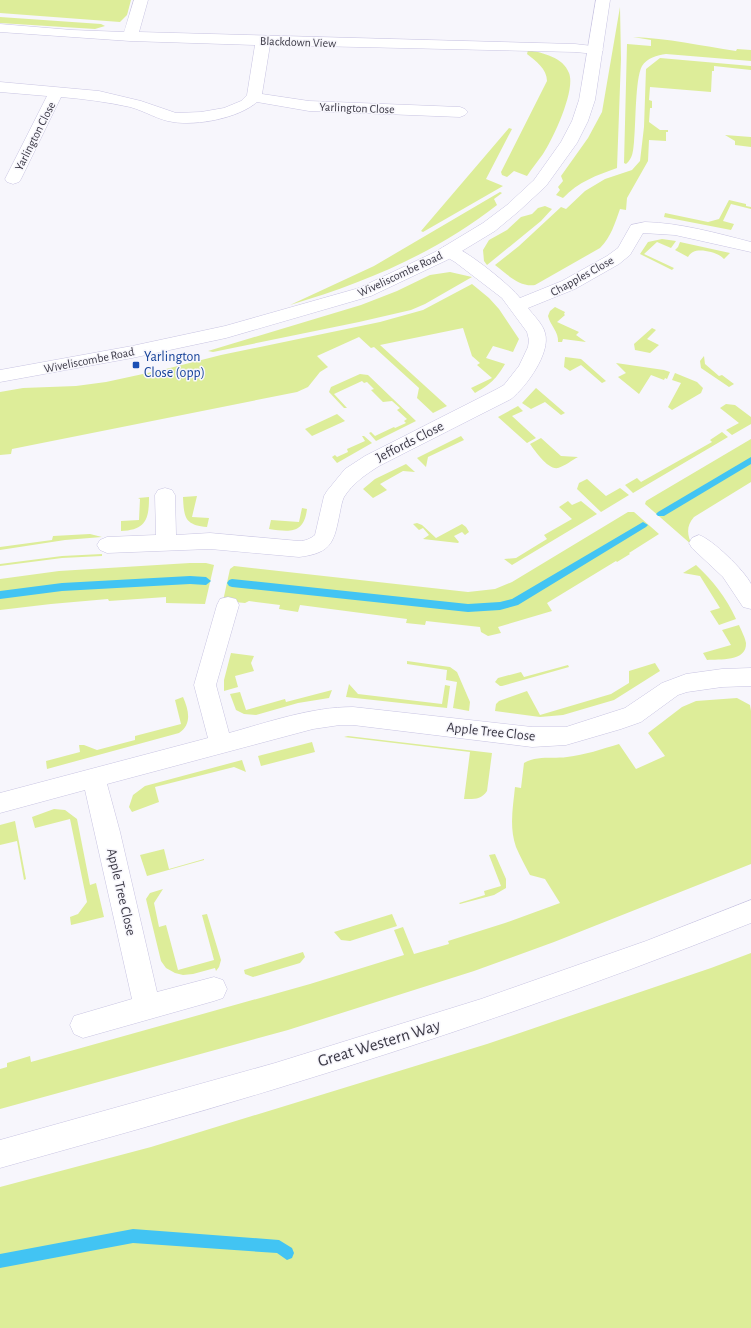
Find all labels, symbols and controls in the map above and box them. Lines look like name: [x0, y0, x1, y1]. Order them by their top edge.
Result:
street label: Blackdown View: [260, 35, 336, 49]
street label: Yarlington Close: [13, 100, 57, 172]
street label: Yarlington Close: [319, 101, 395, 115]
street label: Wiveliscombe Road: [356, 249, 444, 299]
street label: Chapples Close: [548, 254, 616, 298]
street label: Wiveliscombe Road: [43, 345, 135, 375]
place label: Yarlington Close (opp): [144, 350, 205, 380]
marker: Yarlington Close (opp): [131, 360, 141, 370]
street label: Jeffords Close: [374, 419, 446, 465]
street label: Apple Tree Close: [446, 720, 536, 744]
street label: Apple Tree Close: [104, 847, 138, 937]
street label: Great Western Way: [316, 1016, 443, 1071]

